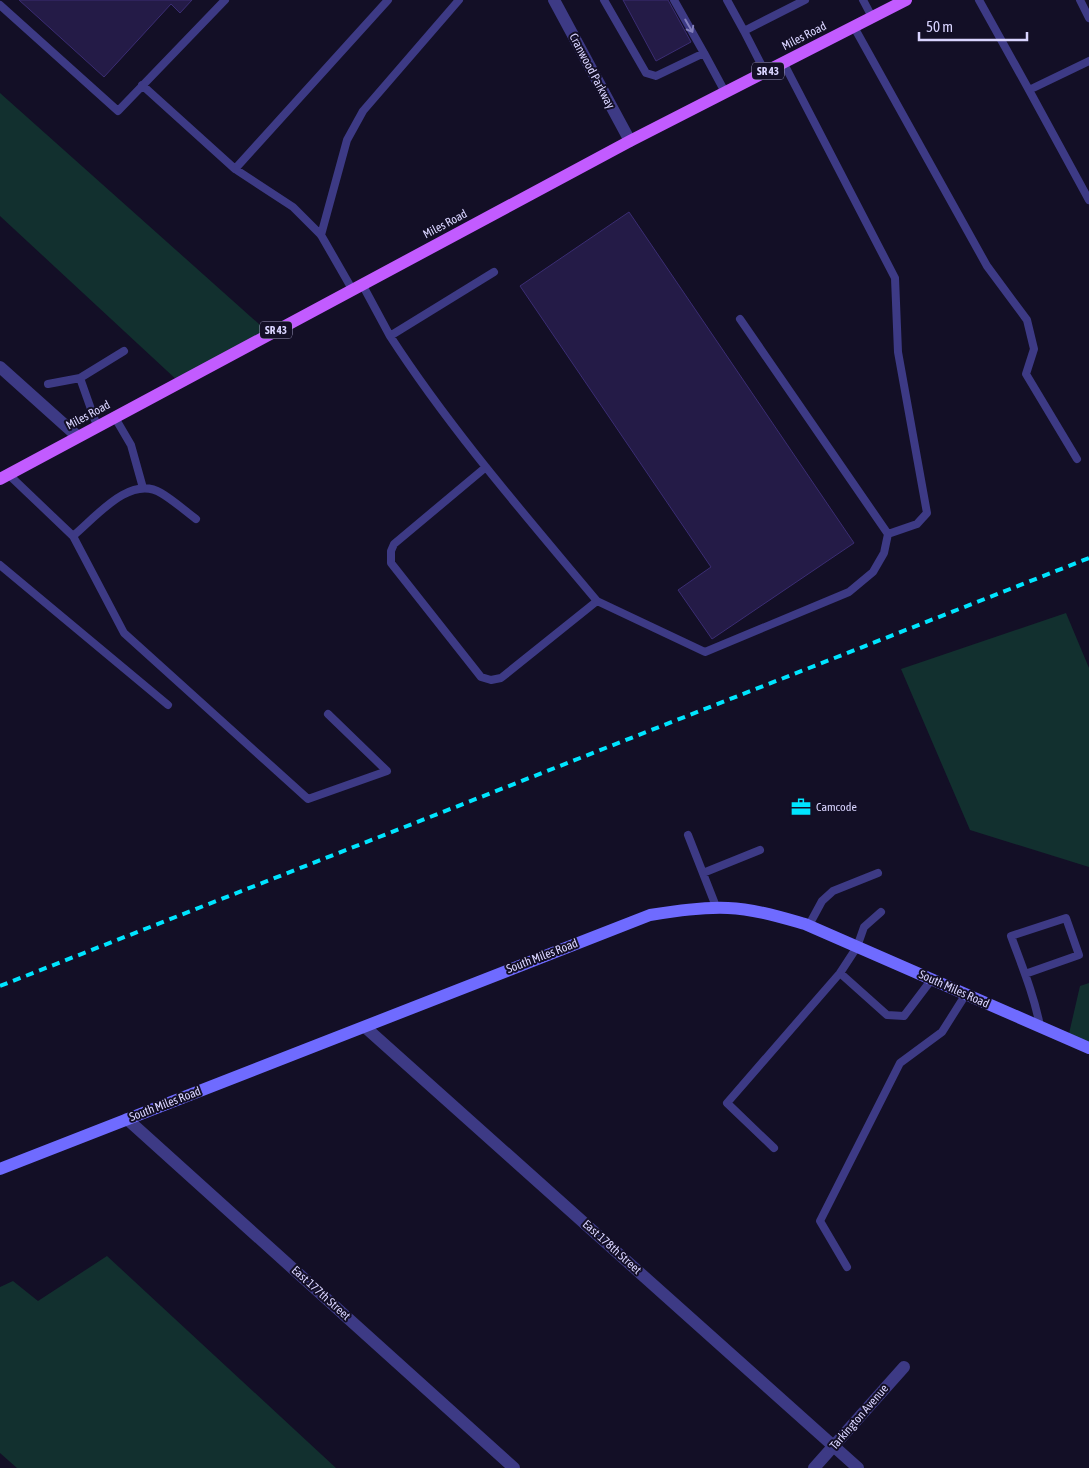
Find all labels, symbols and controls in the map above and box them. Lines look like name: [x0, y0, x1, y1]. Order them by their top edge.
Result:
scale bar: [919, 10, 1026, 42]
text: 50 m: [926, 18, 953, 35]
one-way arrow: [684, 19, 694, 34]
street label: Miles Road: [779, 19, 829, 53]
street label: Cranwood Parkway: [566, 31, 618, 111]
road number: SR 43: [752, 62, 784, 80]
street label: Miles Road: [420, 207, 470, 241]
road number: SR 43: [260, 322, 292, 338]
street label: Miles Road: [63, 398, 113, 432]
office icon: Camcode: [790, 796, 812, 818]
place label: Camcode: [816, 800, 857, 814]
street label: South Miles Road: [504, 936, 580, 976]
street label: South Miles Road: [917, 967, 991, 1011]
street label: South Miles Road: [127, 1084, 203, 1124]
street label: East 178th Street: [580, 1217, 645, 1277]
street label: East 177th Street: [289, 1263, 354, 1323]
street label: Tarkington Avenue: [827, 1382, 891, 1452]

